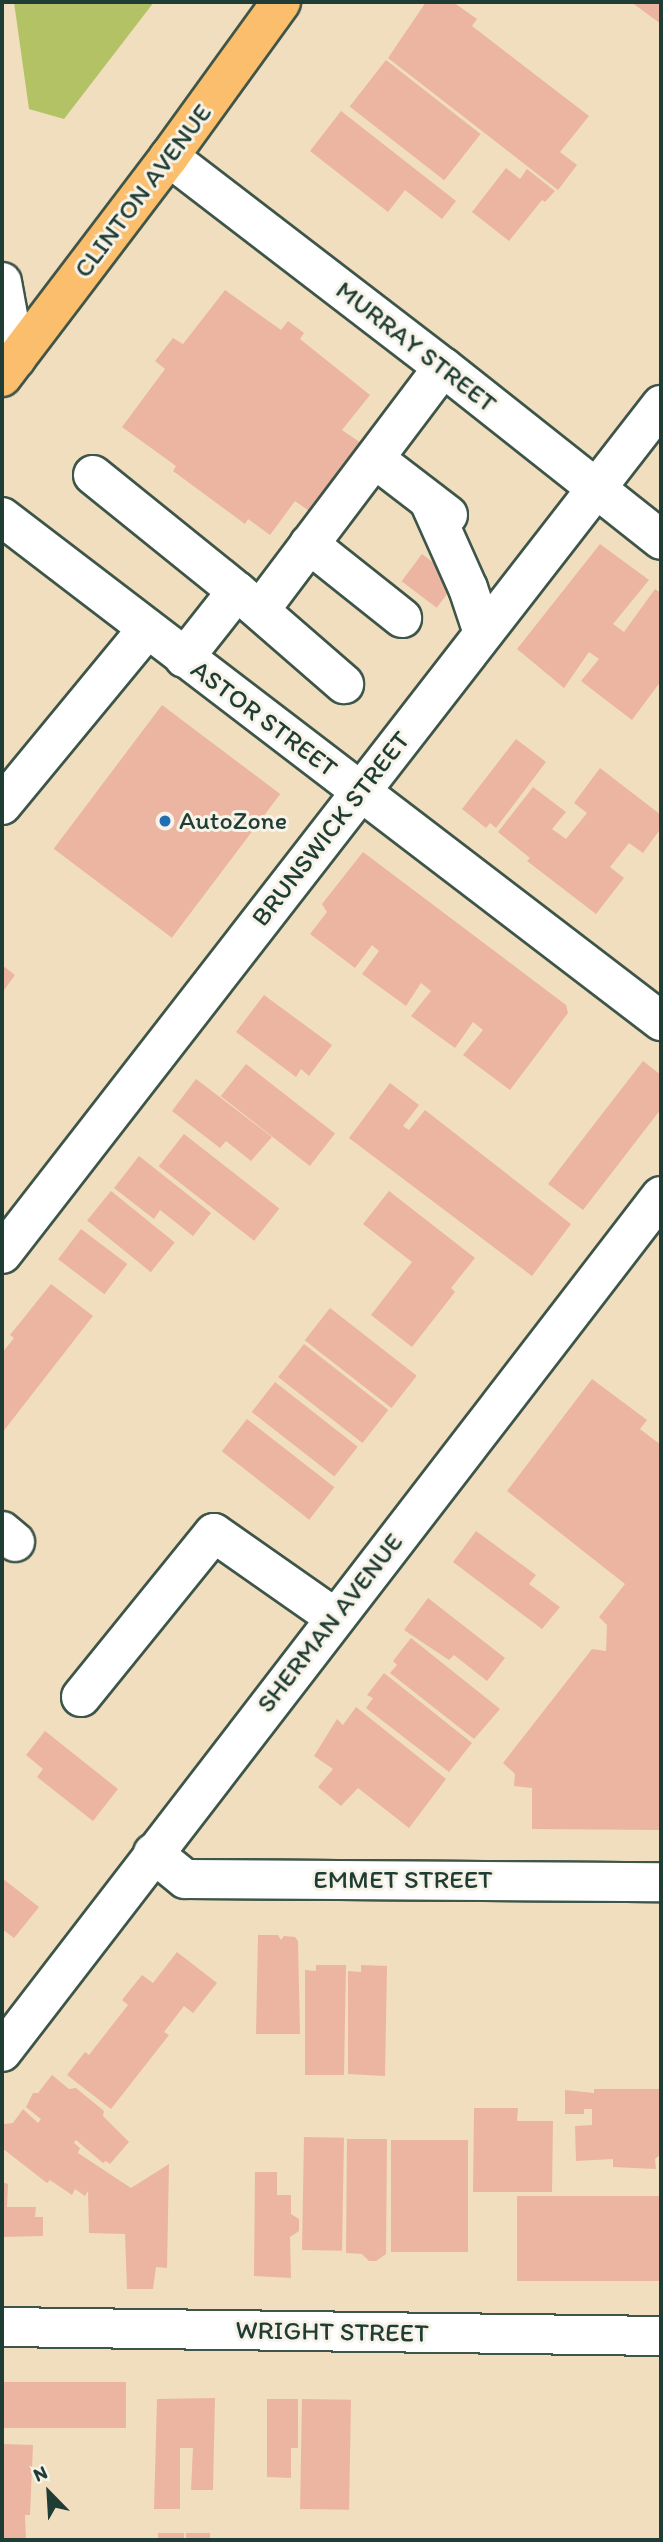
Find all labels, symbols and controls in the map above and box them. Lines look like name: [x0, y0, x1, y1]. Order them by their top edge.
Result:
street label: CLINTON AVENUE: [68, 98, 218, 284]
street label: MURRAY STREET: [329, 274, 503, 420]
street label: ASTOR STREET: [185, 654, 343, 784]
street label: BRUNSWICK STREET: [245, 725, 417, 933]
place label: AutoZone: [179, 805, 287, 837]
marker: AutoZone: [157, 813, 173, 829]
street label: SHERMAN AVENUE: [251, 1527, 409, 1719]
street label: EMMET STREET: [313, 1864, 493, 1896]
street label: WRIGHT STREET: [235, 2315, 429, 2349]
north arrow: [14, 2458, 84, 2528]
text: N: [30, 2460, 51, 2486]

